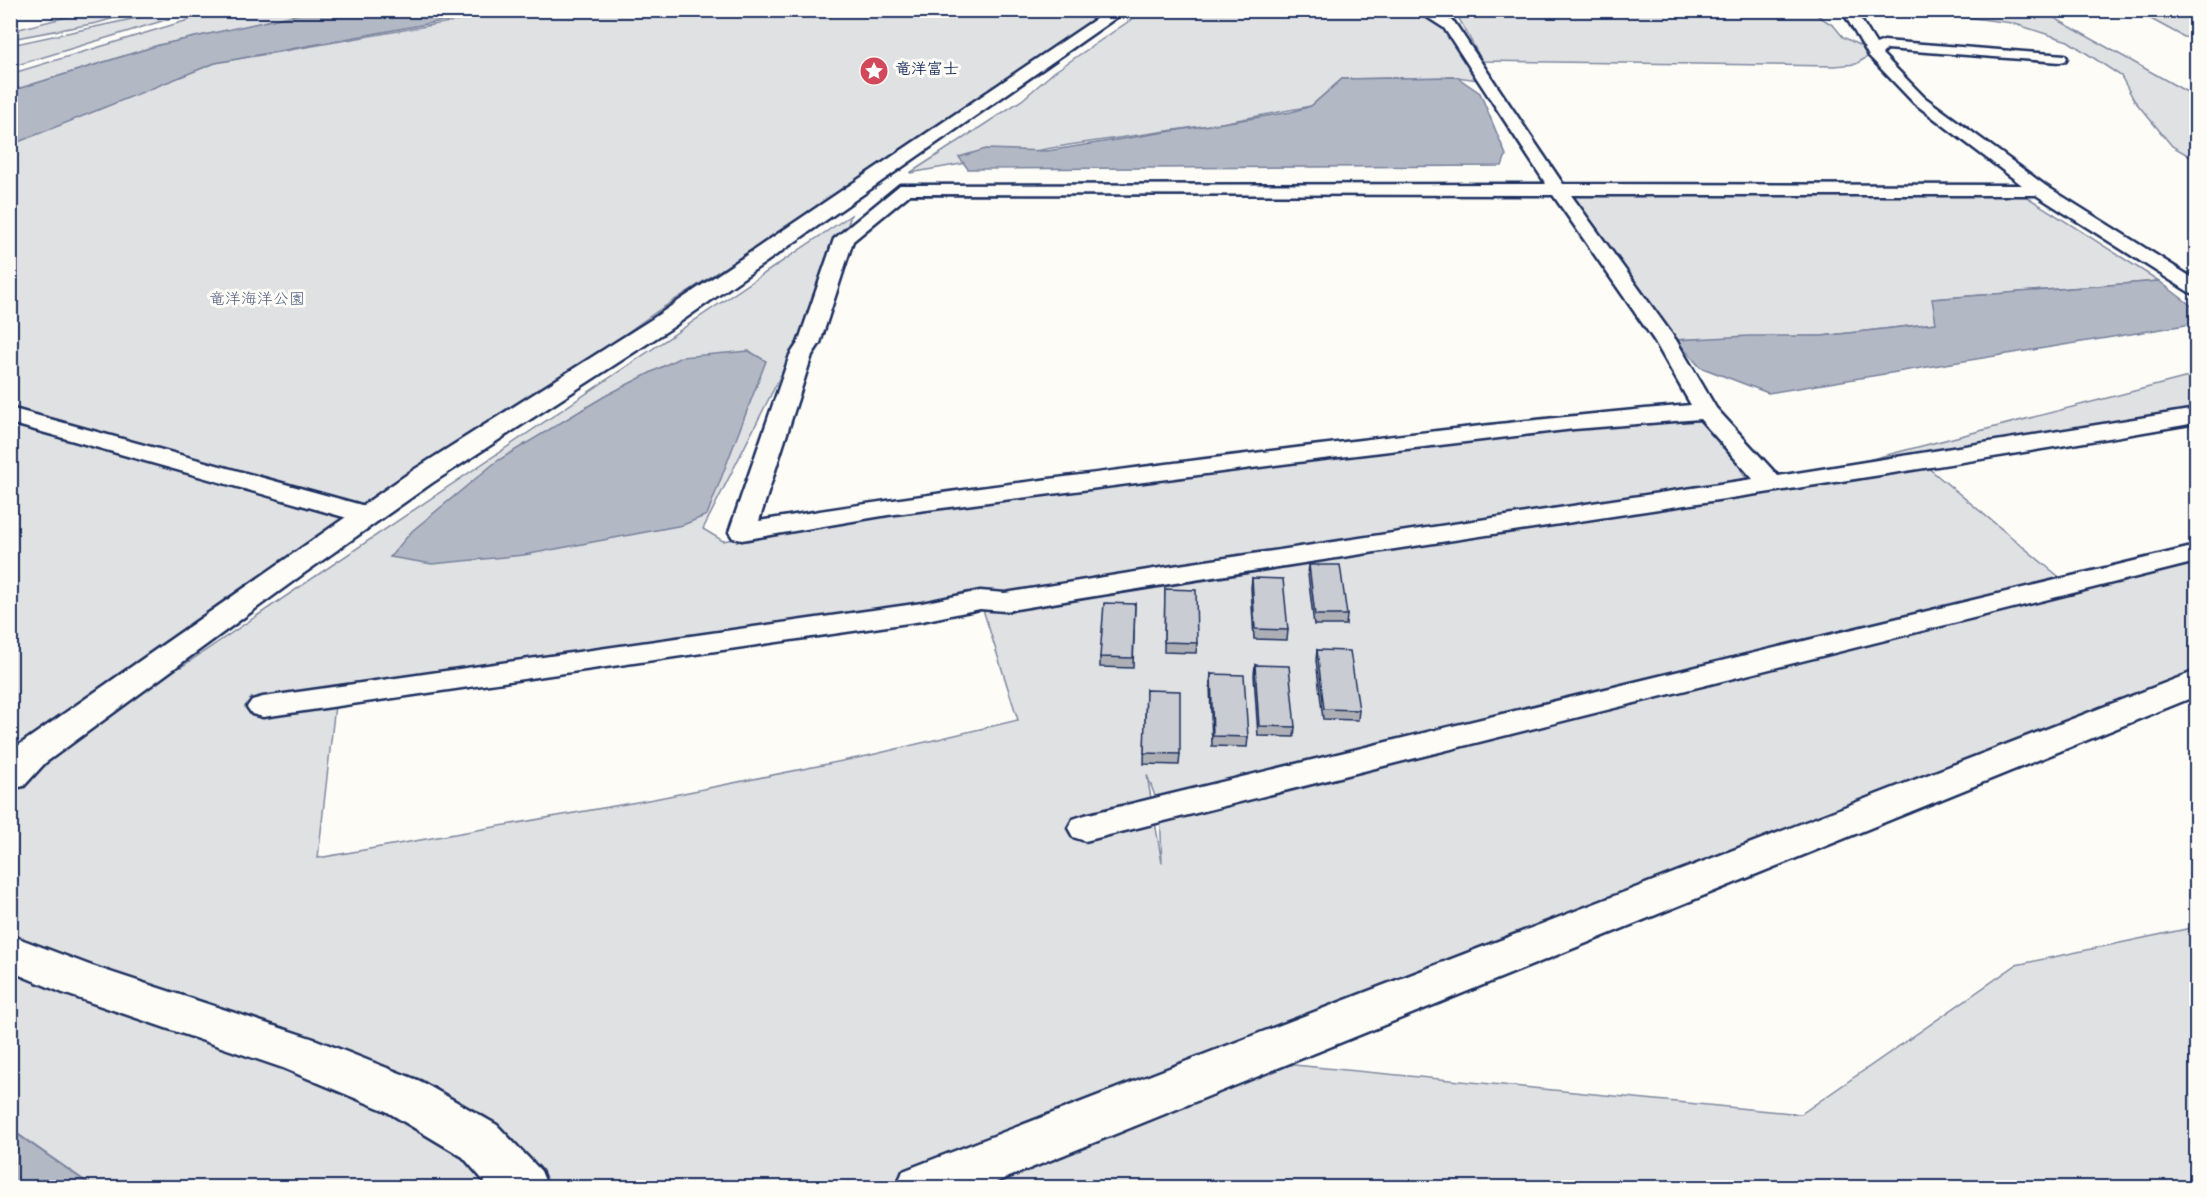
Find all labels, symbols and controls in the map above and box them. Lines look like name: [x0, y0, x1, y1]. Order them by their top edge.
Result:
place icon: 竜洋富士: [858, 55, 890, 87]
place label: 竜洋富士: [895, 61, 959, 81]
park label: 竜洋海洋公園: [209, 290, 305, 311]

